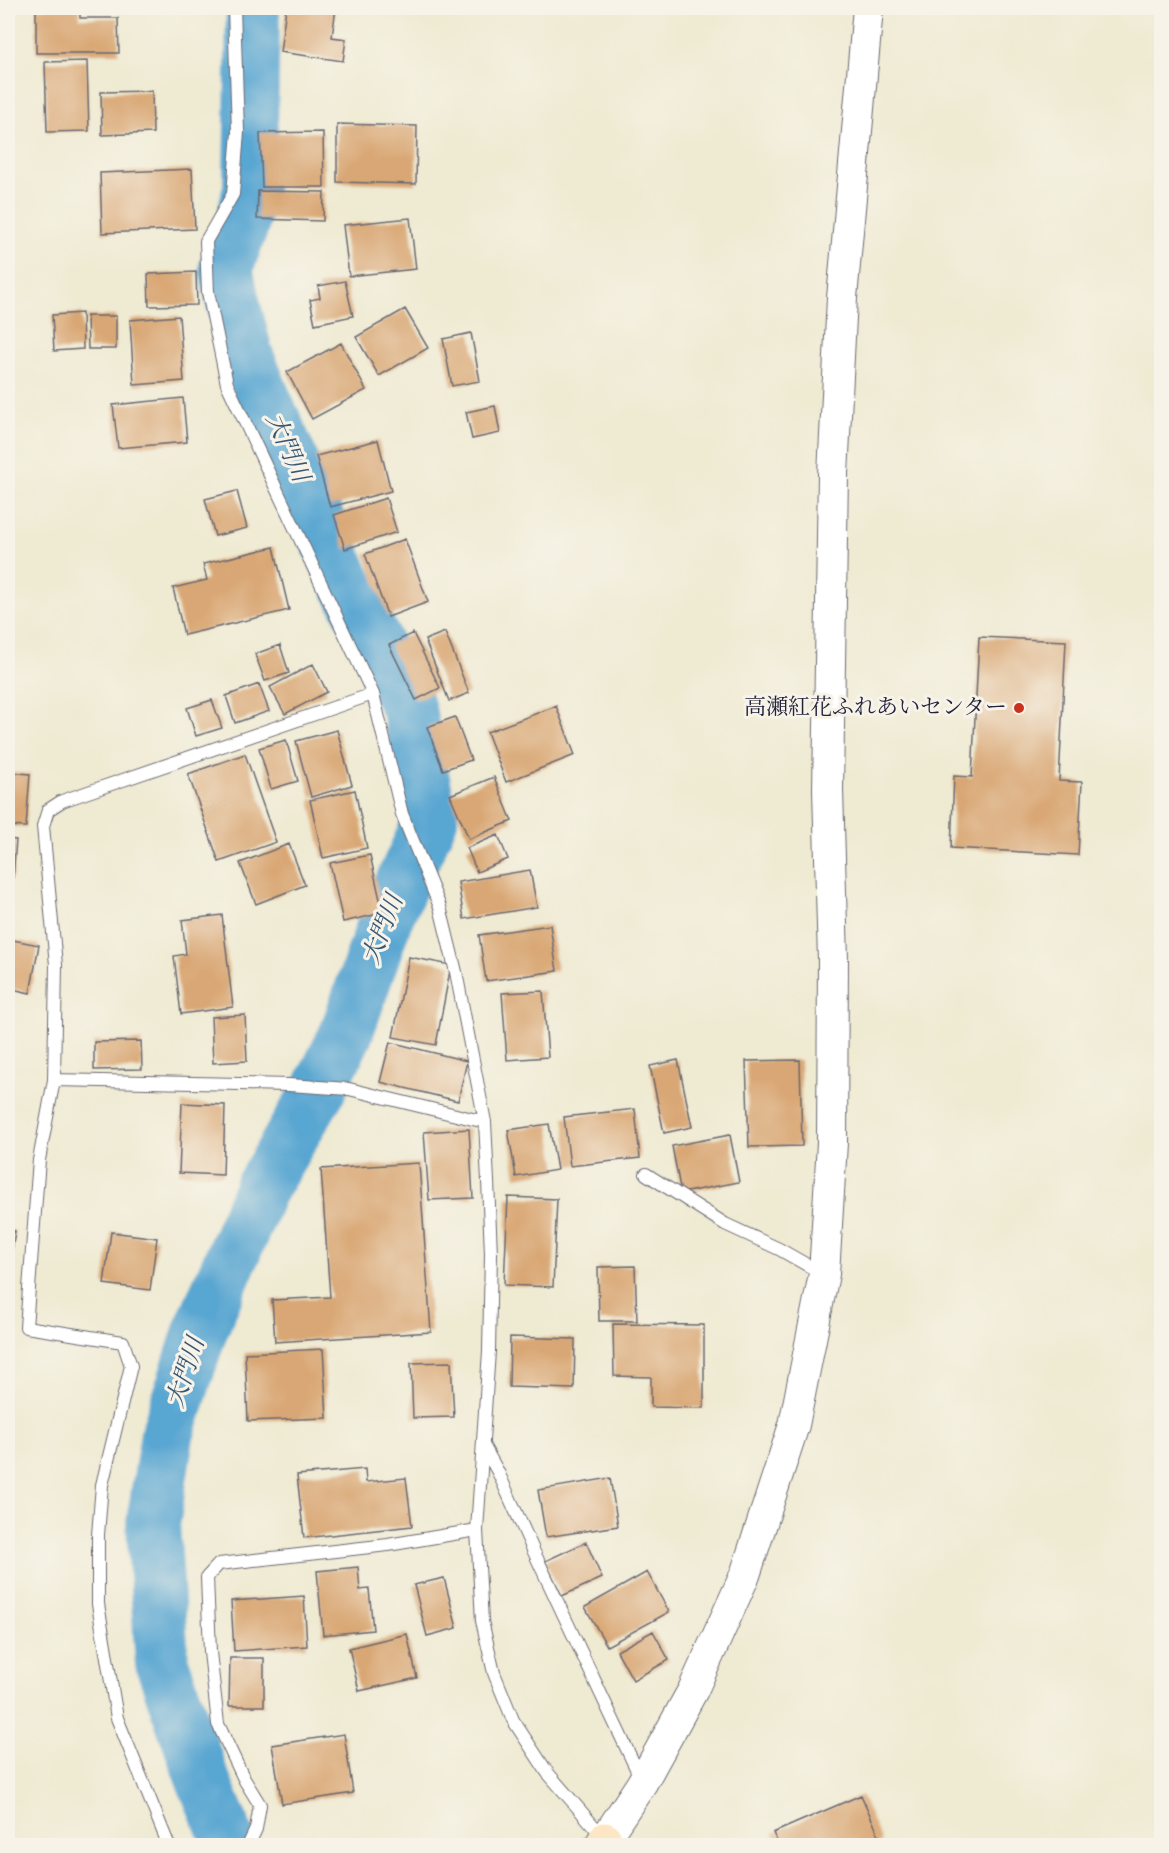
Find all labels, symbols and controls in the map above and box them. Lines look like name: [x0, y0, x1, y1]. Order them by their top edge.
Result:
water label: 大門川: [260, 409, 316, 489]
place label: 高瀬紅花ふれあいセンター: [744, 695, 1007, 719]
marker: 高瀬紅花ふれあいセンター: [1012, 701, 1026, 715]
water label: 大門川: [357, 888, 409, 968]
water label: 大門川: [162, 1331, 210, 1411]

